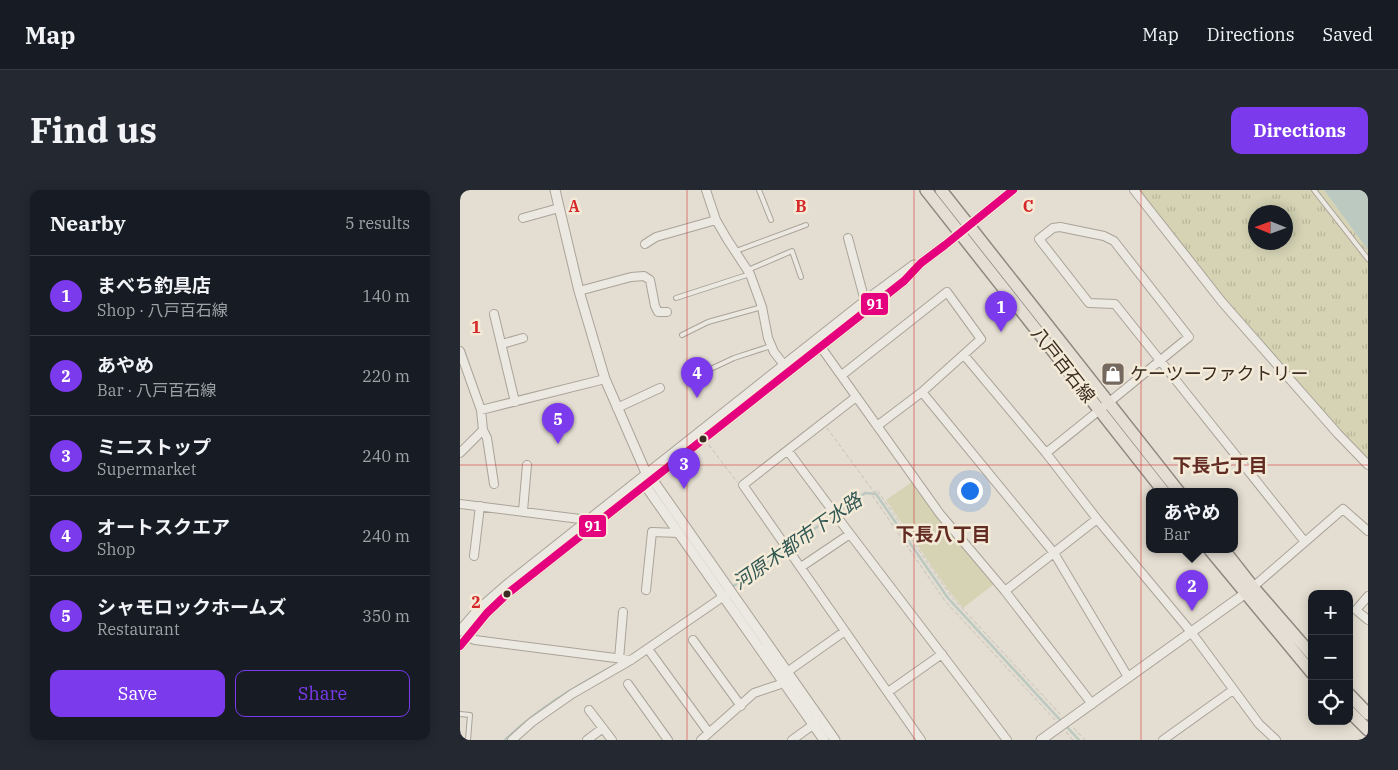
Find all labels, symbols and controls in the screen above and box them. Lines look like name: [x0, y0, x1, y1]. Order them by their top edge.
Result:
text: Map: [25, 19, 75, 51]
text: Map: [1142, 23, 1179, 46]
text: Directions: [1207, 23, 1295, 46]
text: Saved: [1323, 23, 1373, 46]
text: Find us: [30, 107, 157, 153]
button: Directions: [1231, 107, 1368, 154]
text: A: [568, 196, 580, 216]
text: B: [795, 196, 807, 216]
text: C: [1023, 196, 1033, 216]
north arrow: [1248, 205, 1293, 250]
text: Nearby: [50, 209, 126, 237]
text: 5 results: [345, 213, 410, 233]
text: まべち釣具店: [97, 273, 211, 297]
text: 1: [61, 286, 71, 306]
text: 140 m: [362, 286, 410, 306]
pin: 1: [985, 291, 1017, 332]
line badge: 91: [860, 292, 889, 316]
text: 91: [867, 295, 883, 313]
text: Shop · 八戸百石線: [97, 300, 228, 320]
text: 1: [471, 317, 481, 337]
street label: 八戸百石線: [1027, 322, 1100, 407]
text: あやめ: [97, 353, 154, 377]
pin: 4: [681, 357, 713, 398]
shop icon: ケーツーファクトリー: [1100, 361, 1126, 387]
place label: ケーツーファクトリー: [1130, 362, 1309, 385]
text: 2: [61, 366, 71, 386]
text: 220 m: [362, 366, 410, 386]
text: Bar · 八戸百石線: [97, 380, 216, 400]
pin: 5: [542, 403, 574, 444]
unlabelled marker: [698, 434, 708, 444]
text: ミニストップ: [97, 435, 211, 459]
text: 3: [61, 446, 71, 466]
text: 240 m: [362, 446, 410, 466]
pin: 3: [668, 448, 700, 489]
district label: 下長七丁目: [1172, 453, 1268, 477]
text: Supermarket: [97, 459, 196, 479]
your location: [957, 478, 983, 504]
water label: 河原木都市下水路: [728, 486, 868, 594]
popup: [1146, 488, 1238, 553]
text: あやめ: [1163, 500, 1221, 524]
line badge: 91: [578, 514, 607, 538]
text: オートスクエア: [97, 515, 230, 539]
text: 91: [585, 517, 601, 535]
district label: 下長八丁目: [895, 522, 991, 546]
text: Bar: [1163, 524, 1190, 544]
text: 4: [61, 526, 71, 546]
text: 240 m: [362, 526, 410, 546]
text: Shop: [97, 539, 135, 559]
pin: 2: [1176, 570, 1208, 611]
unlabelled marker: [502, 589, 512, 599]
map controls: [1308, 590, 1353, 725]
button: +: [1308, 590, 1353, 635]
text: 2: [471, 592, 481, 612]
text: シャモロックホームズ: [97, 595, 286, 619]
text: 5: [61, 606, 71, 626]
text: 350 m: [362, 606, 410, 626]
text: Restaurant: [97, 619, 180, 639]
button: −: [1308, 635, 1353, 680]
button: Save: [50, 670, 225, 717]
button: Share: [235, 670, 410, 717]
button: locate: [1308, 680, 1353, 725]

